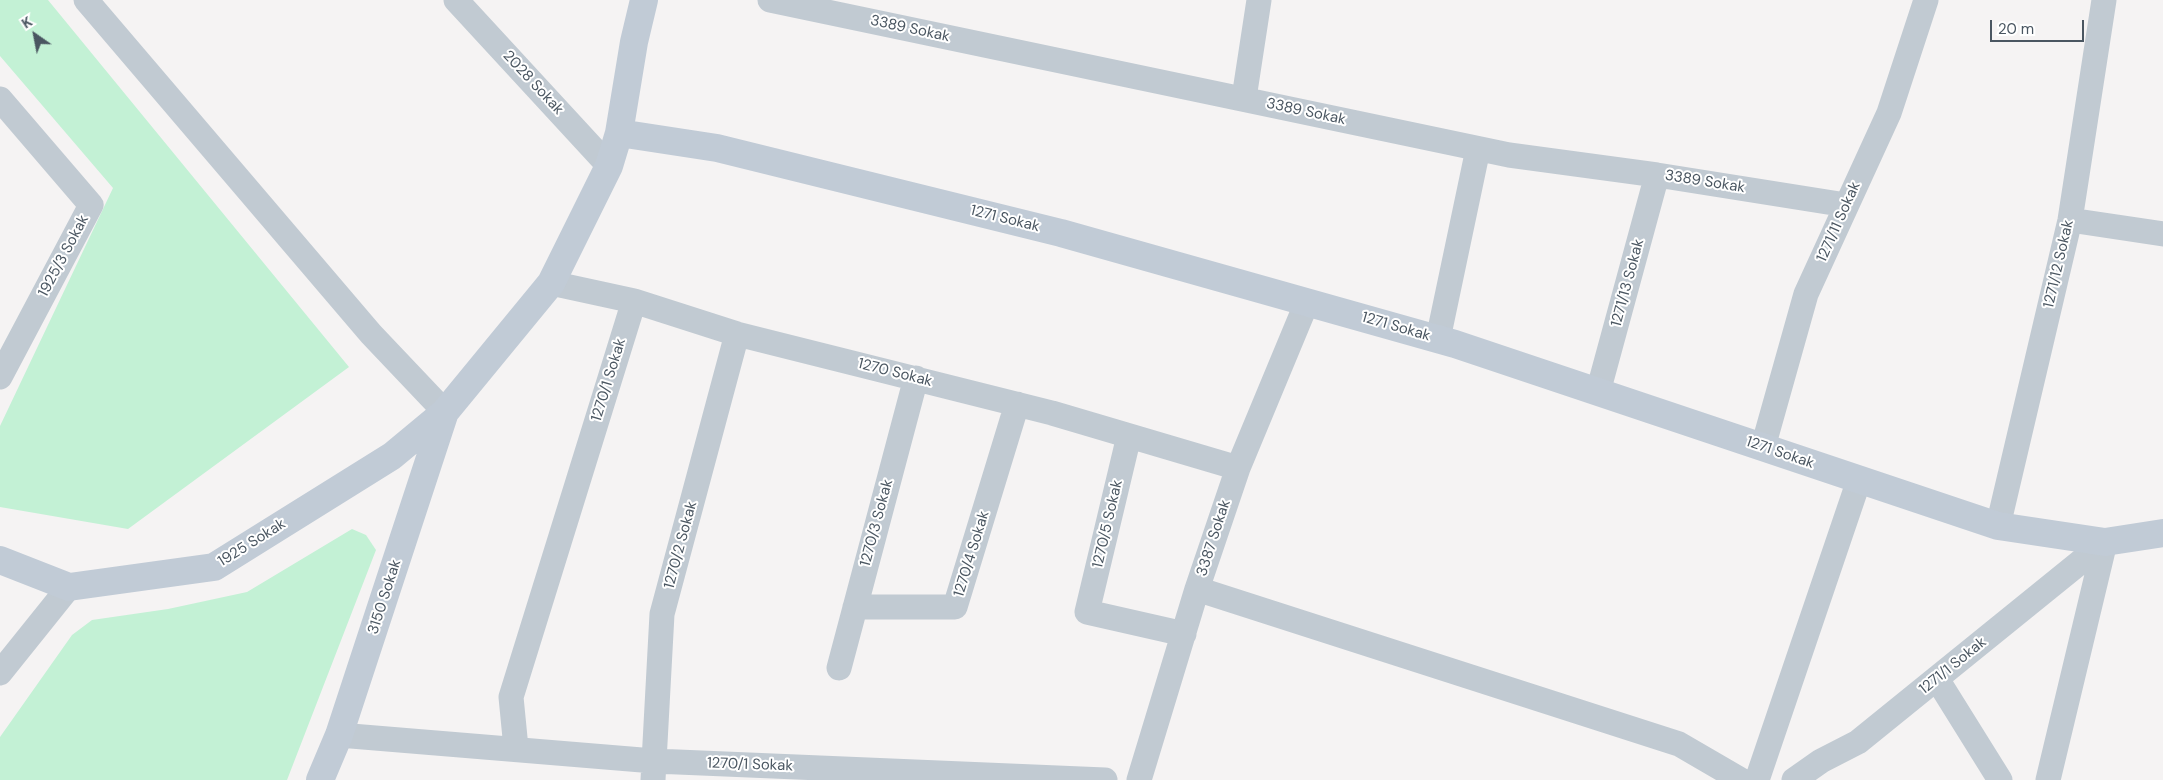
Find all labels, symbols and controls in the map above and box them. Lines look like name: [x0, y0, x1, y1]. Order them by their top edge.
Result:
north arrow: [10, 10, 60, 60]
scale bar: [1993, 10, 2087, 42]
text: K: [18, 12, 36, 32]
street label: 3389 Sokak: [869, 12, 951, 46]
text: 20 m: [1998, 19, 2034, 39]
street label: 2028 Sokak: [499, 47, 567, 119]
street label: 3389 Sokak: [1265, 95, 1347, 129]
street label: 3389 Sokak: [1664, 167, 1746, 197]
street label: 1271/11 Sokak: [1813, 179, 1865, 265]
street label: 1271 Sokak: [969, 202, 1041, 236]
street label: 1925/3 Sokak: [35, 212, 93, 300]
street label: 1271/12 Sokak: [2040, 218, 2078, 310]
street label: 1271/13 Sokak: [1608, 237, 1648, 329]
street label: 1271 Sokak: [1360, 309, 1432, 345]
street label: 1270/1 Sokak: [588, 336, 630, 424]
street label: 1270 Sokak: [856, 355, 934, 391]
street label: 1271 Sokak: [1744, 433, 1816, 473]
street label: 1270/3 Sokak: [857, 477, 897, 569]
street label: 1270/5 Sokak: [1089, 478, 1127, 570]
street label: 3387 Sokak: [1193, 498, 1235, 578]
street label: 1270/2 Sokak: [661, 499, 701, 591]
street label: 1270/4 Sokak: [950, 509, 994, 599]
street label: 1925 Sokak: [215, 515, 289, 571]
street label: 3150 Sokak: [364, 557, 406, 637]
street label: 1271/1 Sokak: [1916, 633, 1990, 699]
street label: 1270/1 Sokak: [707, 755, 793, 775]

